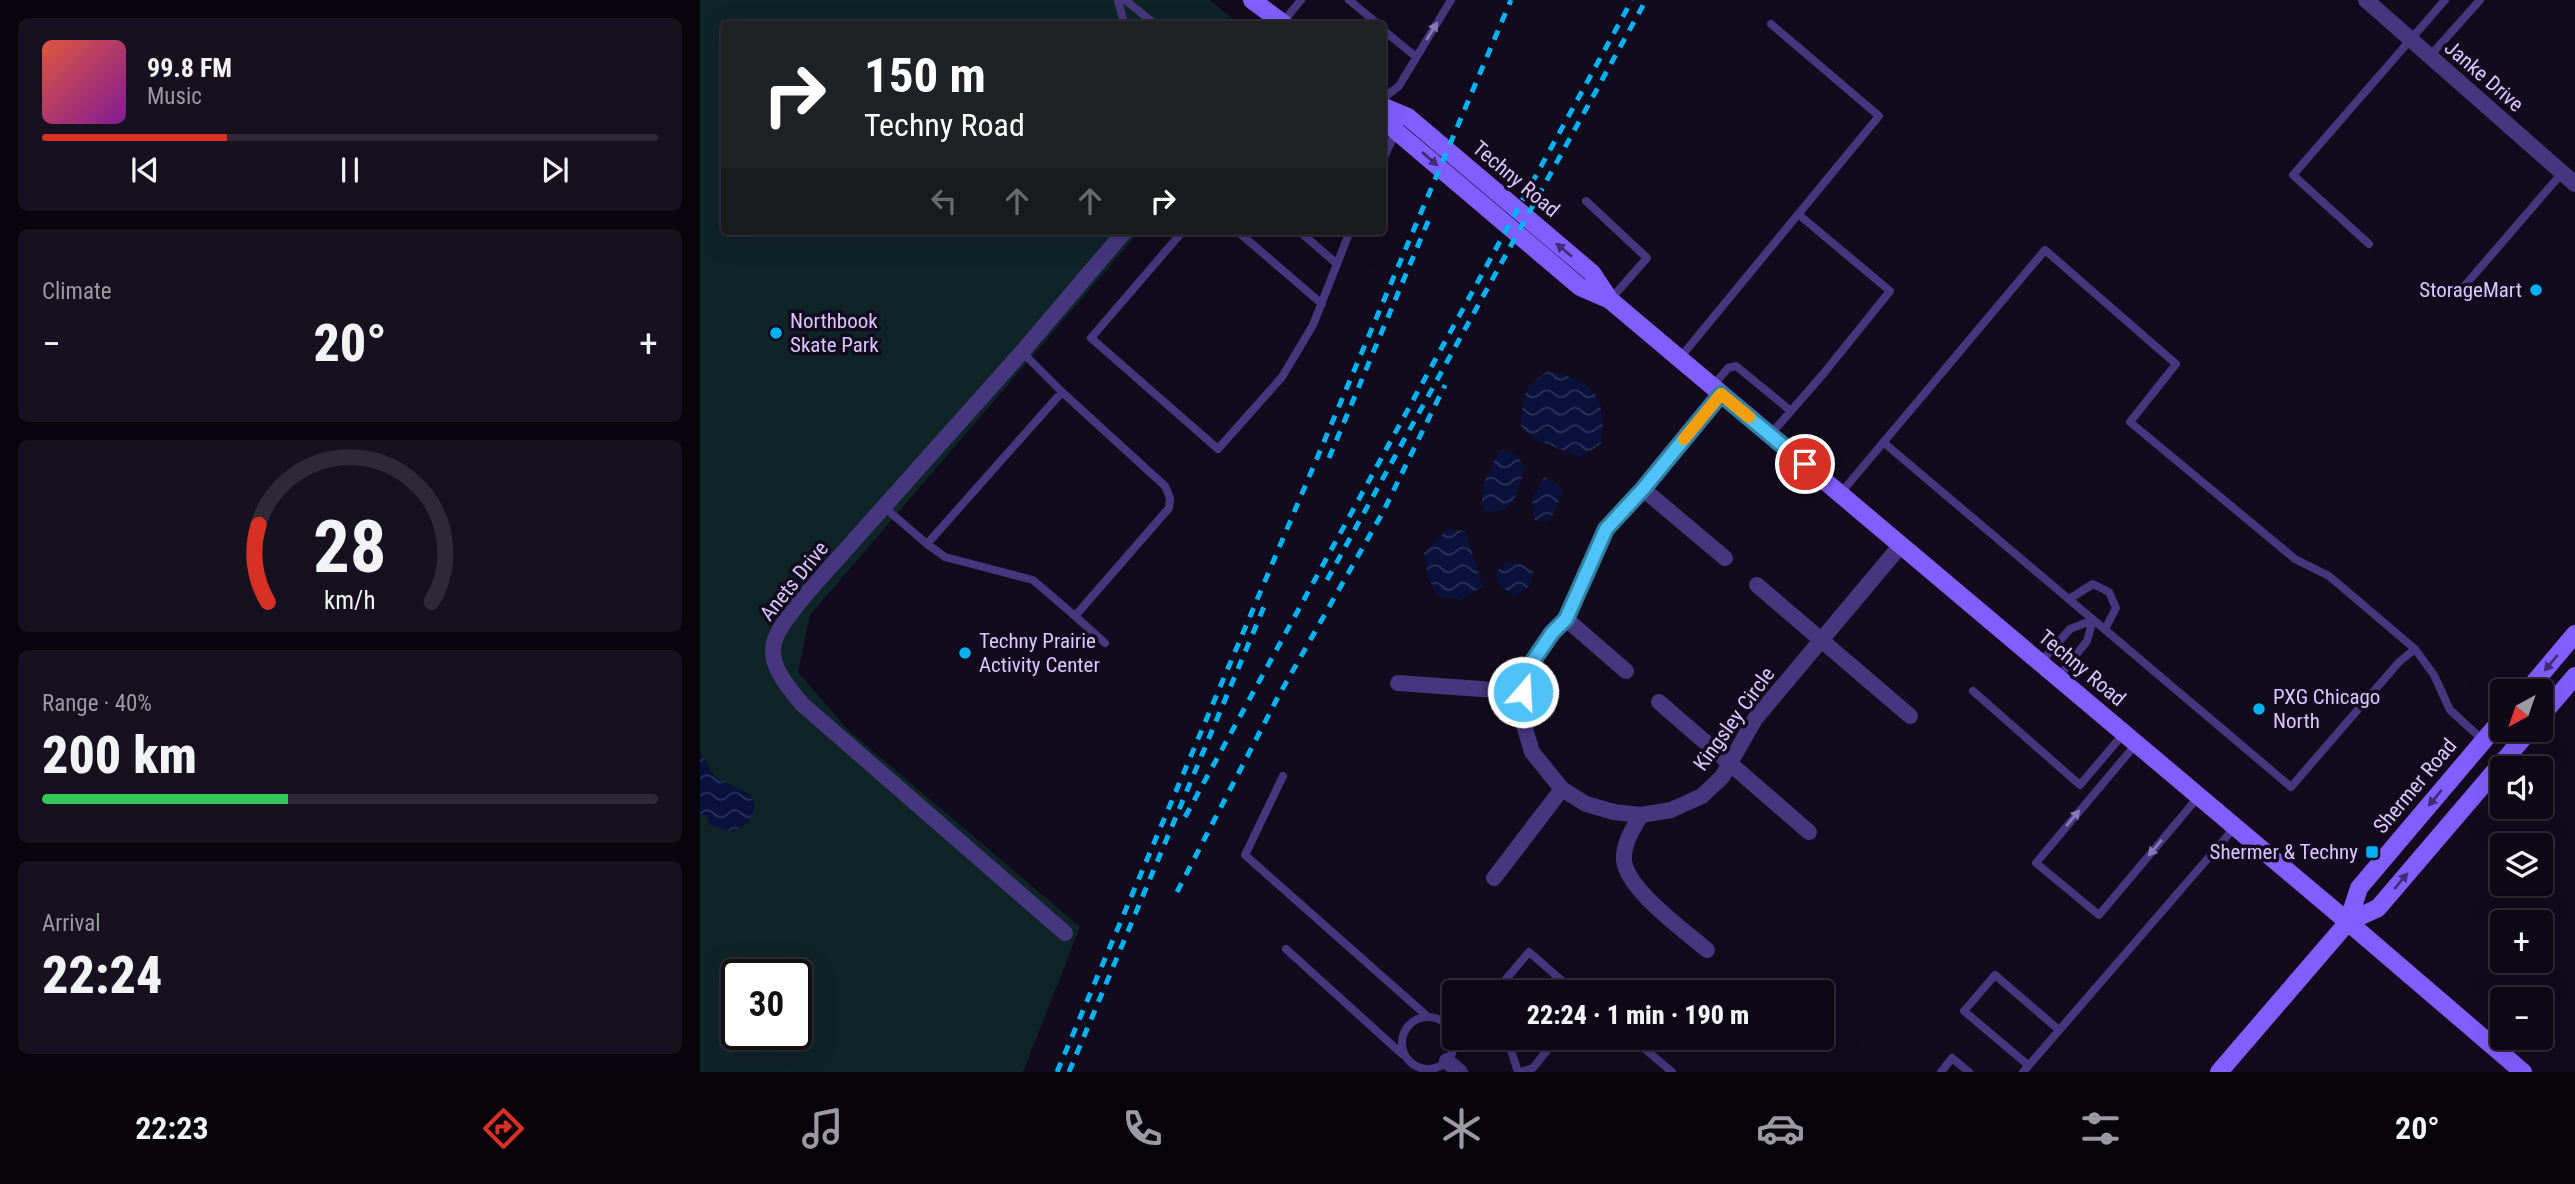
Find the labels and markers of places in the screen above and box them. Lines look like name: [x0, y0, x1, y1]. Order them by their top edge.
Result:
place label: StorageMart: [2419, 278, 2522, 302]
marker: StorageMart: [2528, 282, 2544, 298]
place label: Northbook Skate Park: [790, 309, 879, 357]
marker: Northbook Skate Park: [768, 325, 784, 341]
pin: [1775, 434, 1835, 494]
place label: Techny Prairie Activity Center: [979, 629, 1100, 677]
marker: Techny Prairie Activity Center: [957, 645, 973, 661]
place label: PXG Chicago North: [2273, 685, 2380, 733]
marker: PXG Chicago North: [2251, 701, 2267, 717]
place label: Shermer & Techny: [2210, 840, 2358, 864]
marker: Shermer & Techny: [2364, 844, 2380, 860]

